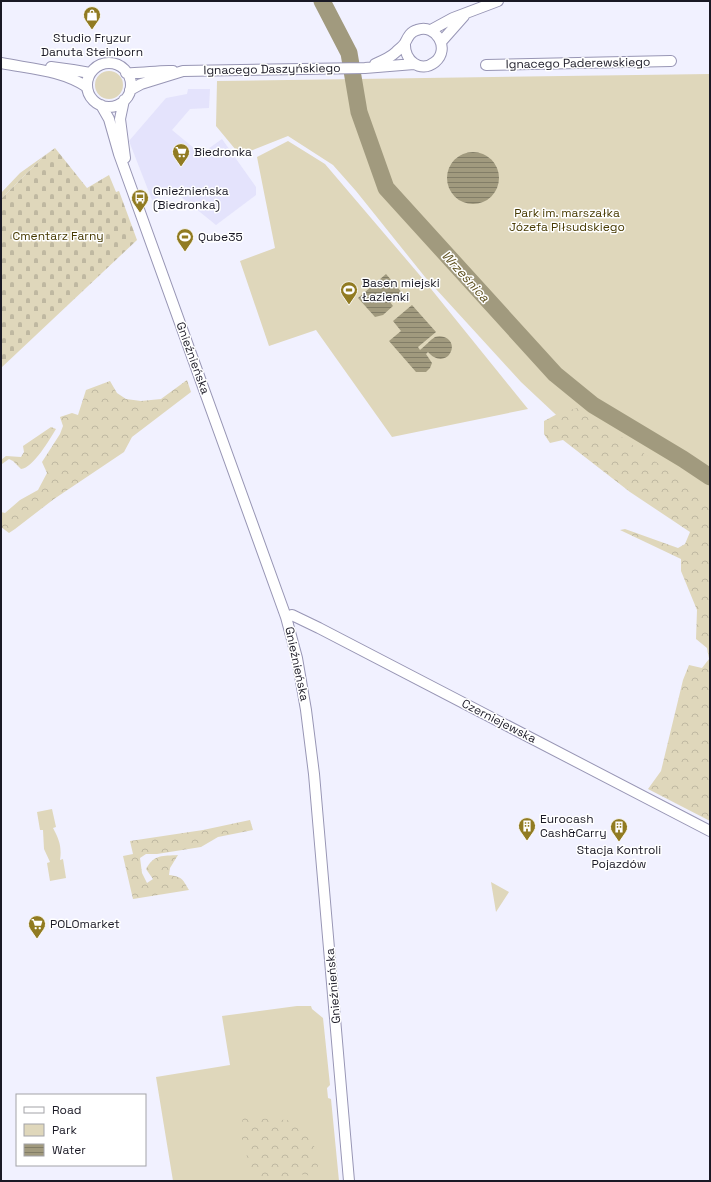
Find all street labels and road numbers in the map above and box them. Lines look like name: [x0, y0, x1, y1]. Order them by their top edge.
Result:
street label: Ignacego Paderewskiego: [506, 54, 650, 72]
street label: Ignacego Daszyńskiego: [203, 60, 341, 78]
street label: Gnieźnieńska: [173, 320, 213, 396]
street label: Gnieźnieńska: [281, 625, 313, 703]
street label: Czerniejewska: [459, 695, 539, 747]
street label: Gnieźnieńska: [322, 948, 344, 1024]

